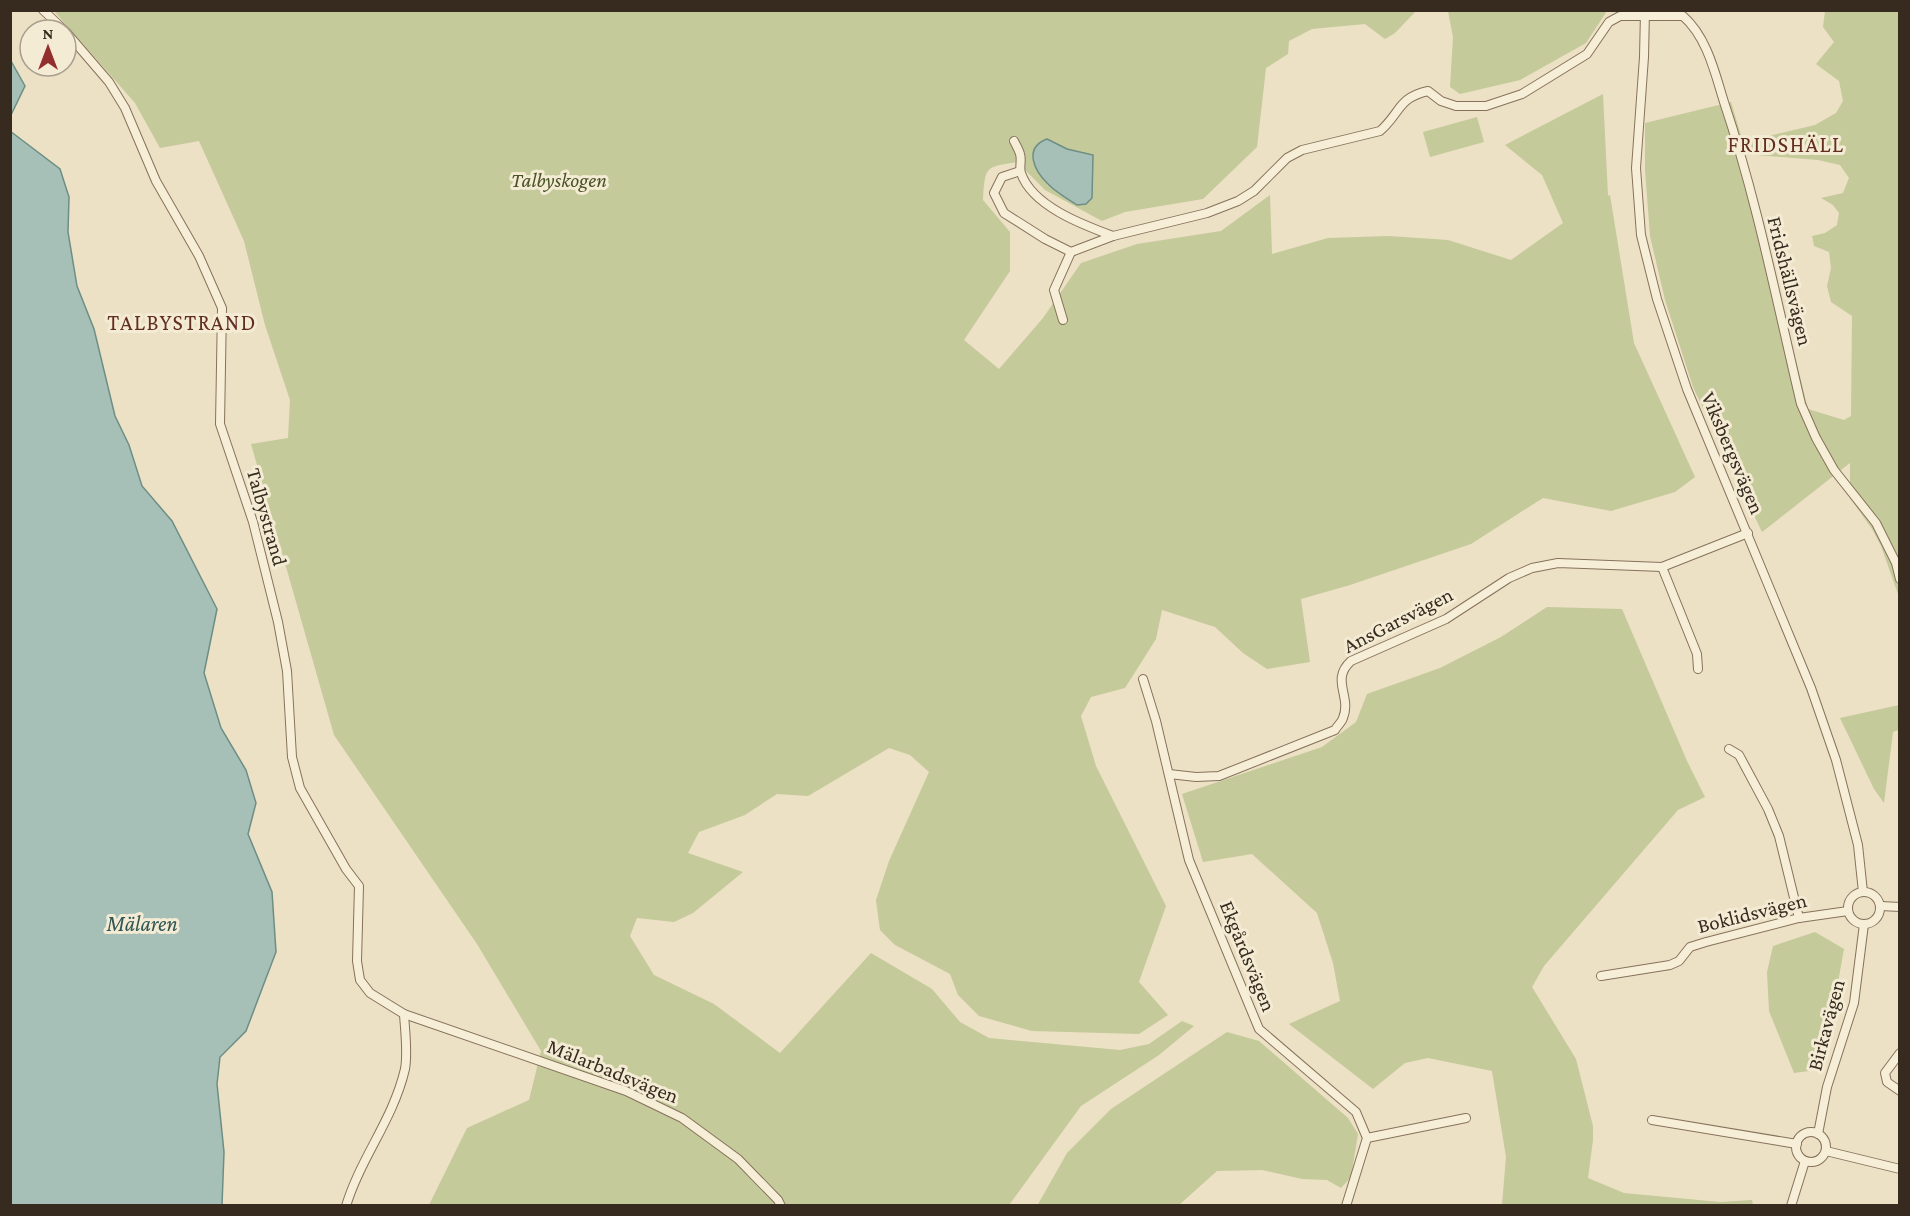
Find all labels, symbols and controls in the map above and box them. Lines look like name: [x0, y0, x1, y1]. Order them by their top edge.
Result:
north arrow: [18, 18, 78, 78]
text: N: [43, 25, 54, 42]
district label: FRIDSHÄLL: [1727, 132, 1845, 157]
park label: Talbyskogen: [511, 168, 607, 192]
street label: Fridshällsvägen: [1762, 214, 1818, 348]
district label: TALBYSTRAND: [107, 310, 257, 335]
street label: Viksbergsvägen: [1696, 388, 1770, 518]
street label: Talbystrand: [242, 465, 292, 569]
street label: AnsGarsvägen: [1339, 582, 1457, 658]
street label: Boklidsvägen: [1695, 888, 1809, 938]
street label: Ekgårdsvägen: [1215, 897, 1281, 1015]
water label: Mälaren: [105, 911, 178, 936]
street label: Birkavägen: [1802, 977, 1850, 1073]
street label: Mälarbadsvägen: [544, 1034, 682, 1108]

